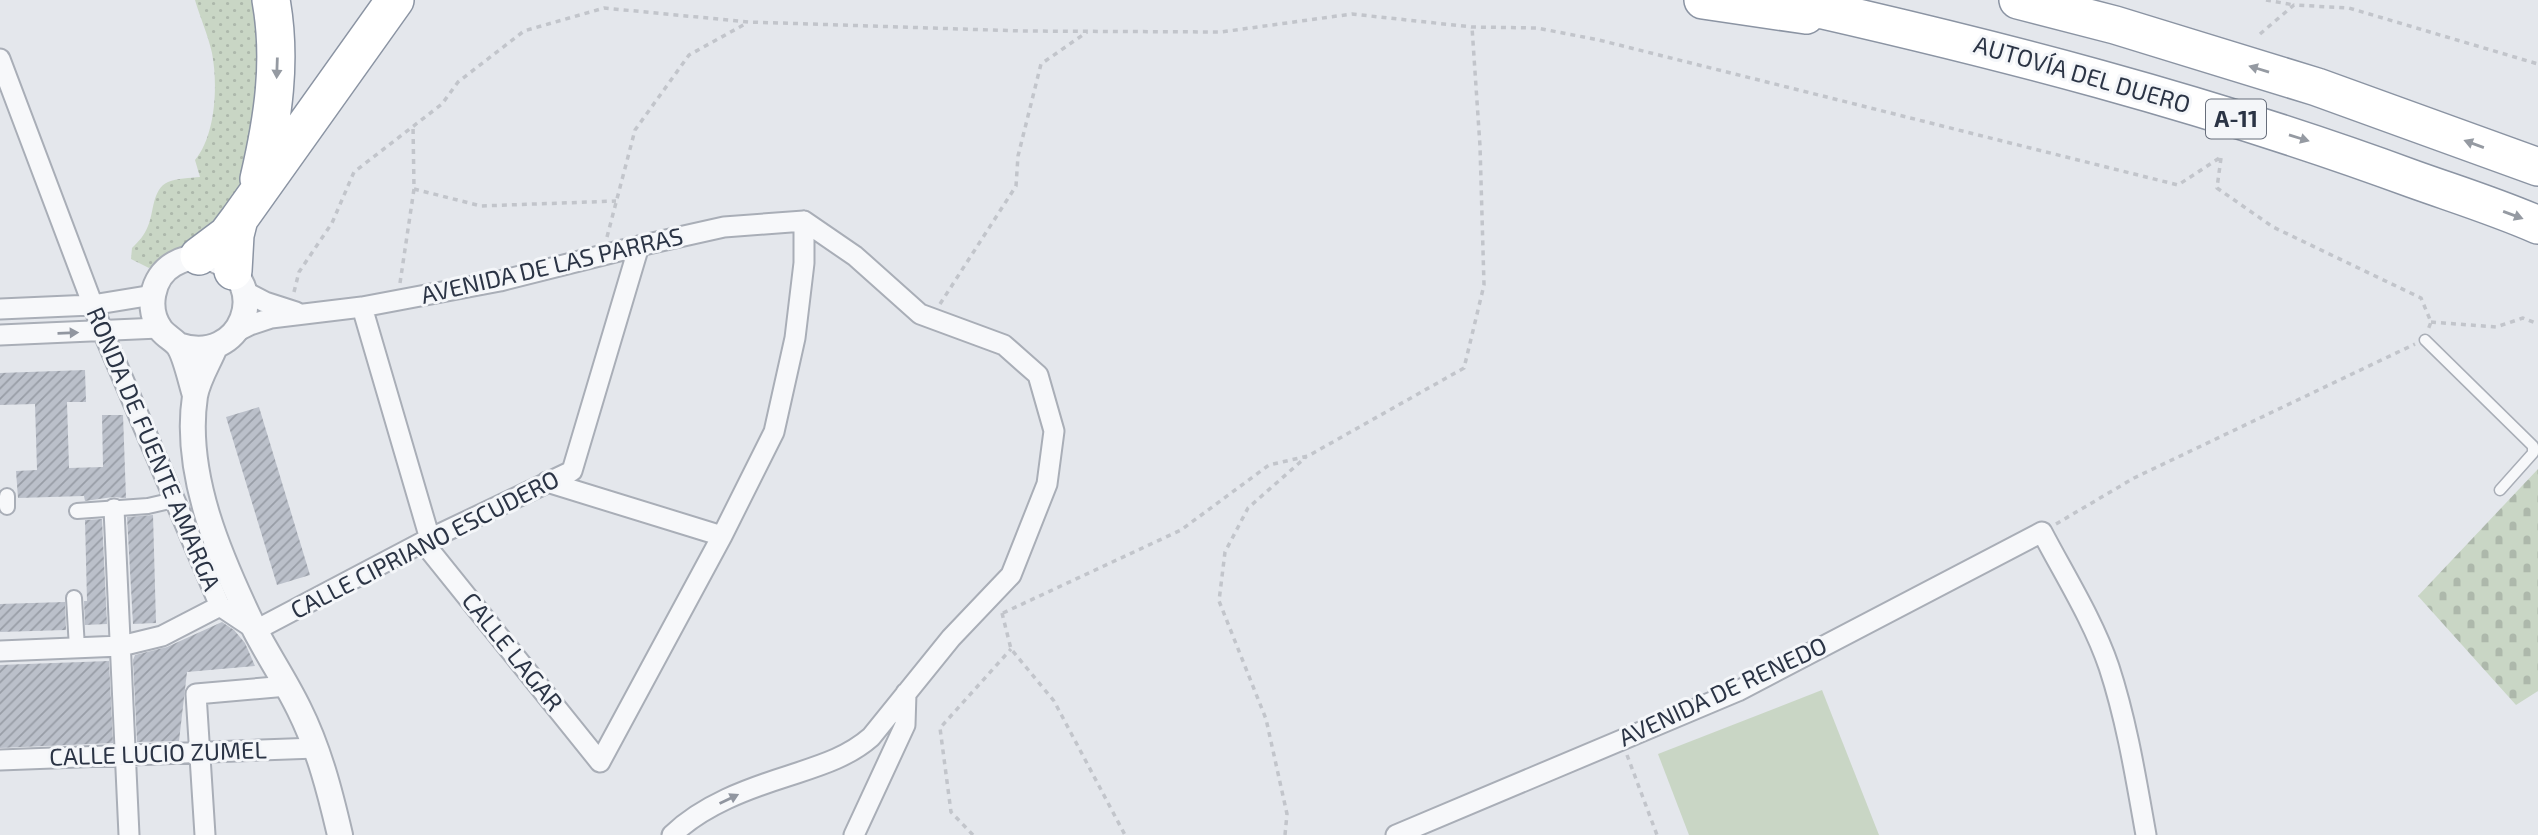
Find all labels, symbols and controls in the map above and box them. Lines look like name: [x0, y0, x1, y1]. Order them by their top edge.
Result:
street label: AUTOVÍA DEL DUERO: [1971, 29, 2194, 118]
one-way arrow: [271, 57, 282, 79]
one-way arrow: [2248, 64, 2269, 74]
road number: A-11: [2206, 100, 2266, 138]
one-way arrow: [2289, 133, 2310, 144]
one-way arrow: [2463, 138, 2484, 149]
one-way arrow: [2503, 210, 2524, 221]
street label: AVENIDA DE LAS PARRAS: [418, 220, 686, 309]
street label: RONDA DE FUENTE AMARGA: [81, 302, 227, 595]
one-way arrow: [57, 328, 79, 339]
street label: CALLE CIPRIANO ESCUDERO: [285, 463, 563, 624]
street label: CALLE LAGAR: [457, 586, 570, 716]
street label: AVENIDA DE RENEDO: [1614, 630, 1831, 752]
street label: CALLE LUCIO ZUMEL: [49, 734, 267, 771]
one-way arrow: [719, 793, 739, 805]

